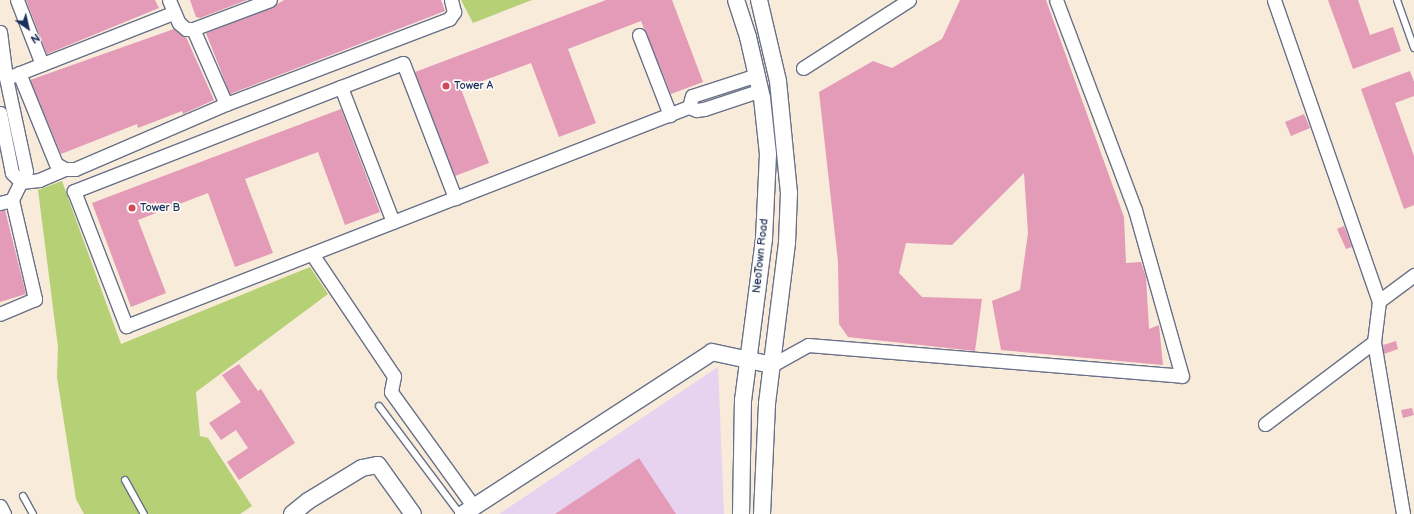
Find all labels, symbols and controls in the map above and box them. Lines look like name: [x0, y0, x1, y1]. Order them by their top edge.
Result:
north arrow: [8, 8, 48, 48]
text: N: [28, 31, 42, 46]
place label: Tower A: [454, 79, 493, 93]
marker: Tower A: [441, 81, 451, 91]
place label: Tower B: [140, 201, 180, 215]
marker: Tower B: [127, 203, 137, 213]
street label: NeoTown Road: [751, 218, 771, 294]

